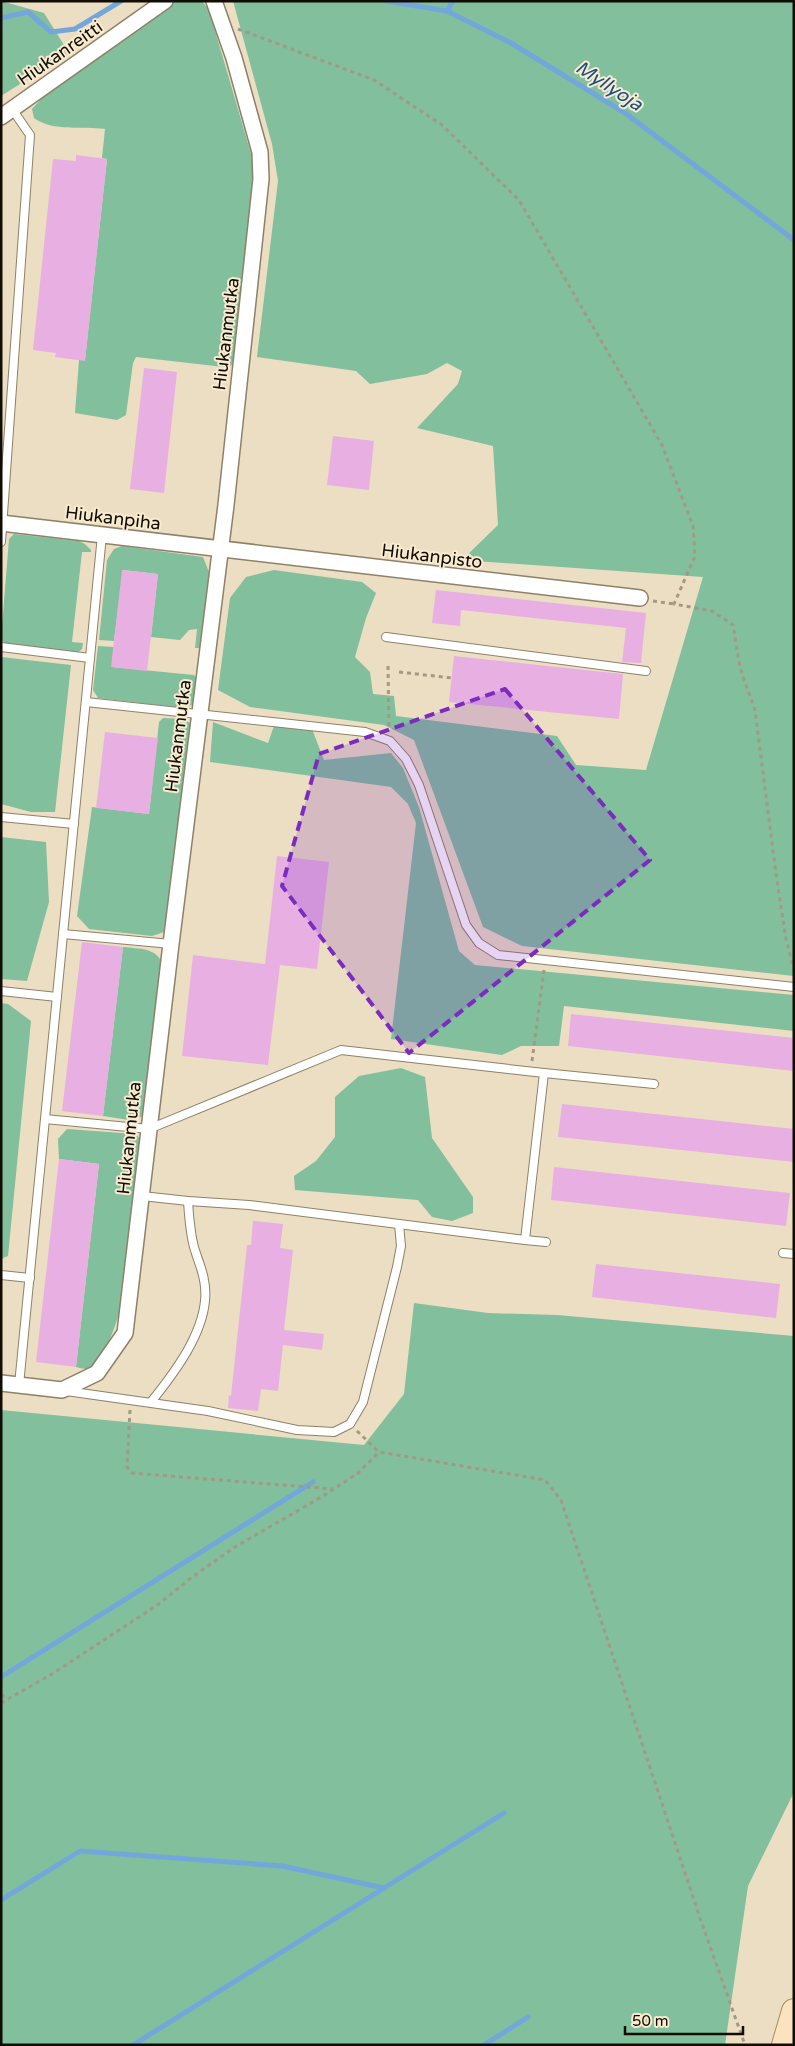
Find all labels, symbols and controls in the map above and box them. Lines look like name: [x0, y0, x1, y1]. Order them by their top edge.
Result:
street label: Hiukanreitti: [13, 16, 107, 90]
water label: Myllyoja: [572, 56, 648, 116]
street label: Hiukanmutka: [208, 276, 244, 392]
street label: Hiukanpiha: [64, 501, 162, 535]
street label: Hiukanpisto: [380, 539, 484, 573]
street label: Hiukanmutka: [160, 678, 196, 794]
street label: Hiukanmutka: [112, 1080, 146, 1196]
scale bar: [625, 2004, 742, 2036]
text: 50 m: [632, 2012, 669, 2030]

